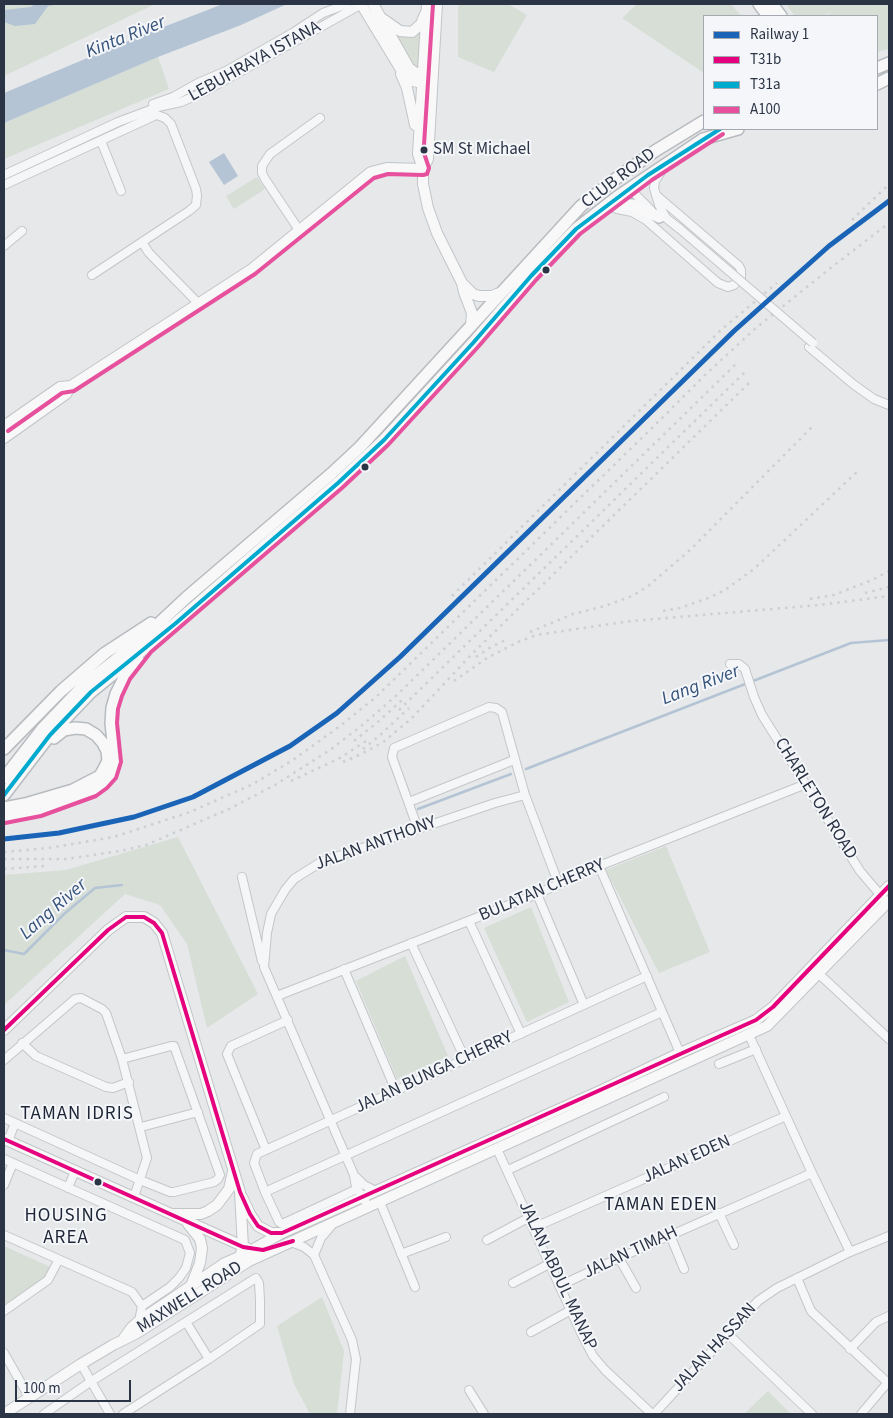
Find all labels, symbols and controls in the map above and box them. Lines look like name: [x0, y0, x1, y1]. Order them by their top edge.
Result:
water label: Kinta River: [83, 12, 169, 64]
legend: [703, 15, 878, 130]
street label: LEBUHRAYA ISTANA: [185, 17, 325, 107]
text: Railway 1: [750, 24, 809, 45]
text: T31b: [750, 49, 781, 70]
text: T31a: [750, 74, 781, 95]
text: A100: [750, 99, 781, 120]
place label: SM St Michael: [433, 140, 531, 160]
street label: CLUB ROAD: [578, 144, 660, 214]
marker: SM St Michael: [419, 145, 429, 155]
unlabelled marker: [541, 265, 551, 275]
unlabelled marker: [360, 462, 370, 472]
water label: Lang River: [659, 661, 743, 711]
street label: CHARLETON ROAD: [769, 734, 861, 864]
street label: JALAN ANTHONY: [313, 812, 439, 876]
street label: BULATAN CHERRY: [476, 855, 608, 927]
water label: Lang River: [16, 875, 92, 945]
street label: JALAN BUNGA CHERRY: [352, 1027, 516, 1119]
district label: TAMAN IDRIS: [19, 1104, 135, 1126]
street label: JALAN EDEN: [640, 1131, 734, 1189]
unlabelled marker: [93, 1177, 103, 1187]
district label: TAMAN EDEN: [603, 1195, 719, 1217]
street label: JALAN ABDUL MANAP: [513, 1198, 601, 1354]
district label: HOUSING AREA: [24, 1206, 108, 1250]
street label: JALAN TIMAH: [581, 1222, 681, 1284]
street label: MAXWELL ROAD: [133, 1257, 247, 1339]
street label: JALAN HASSAN: [668, 1299, 762, 1397]
scale bar: [18, 1370, 134, 1402]
text: 100 m: [23, 1378, 61, 1399]

